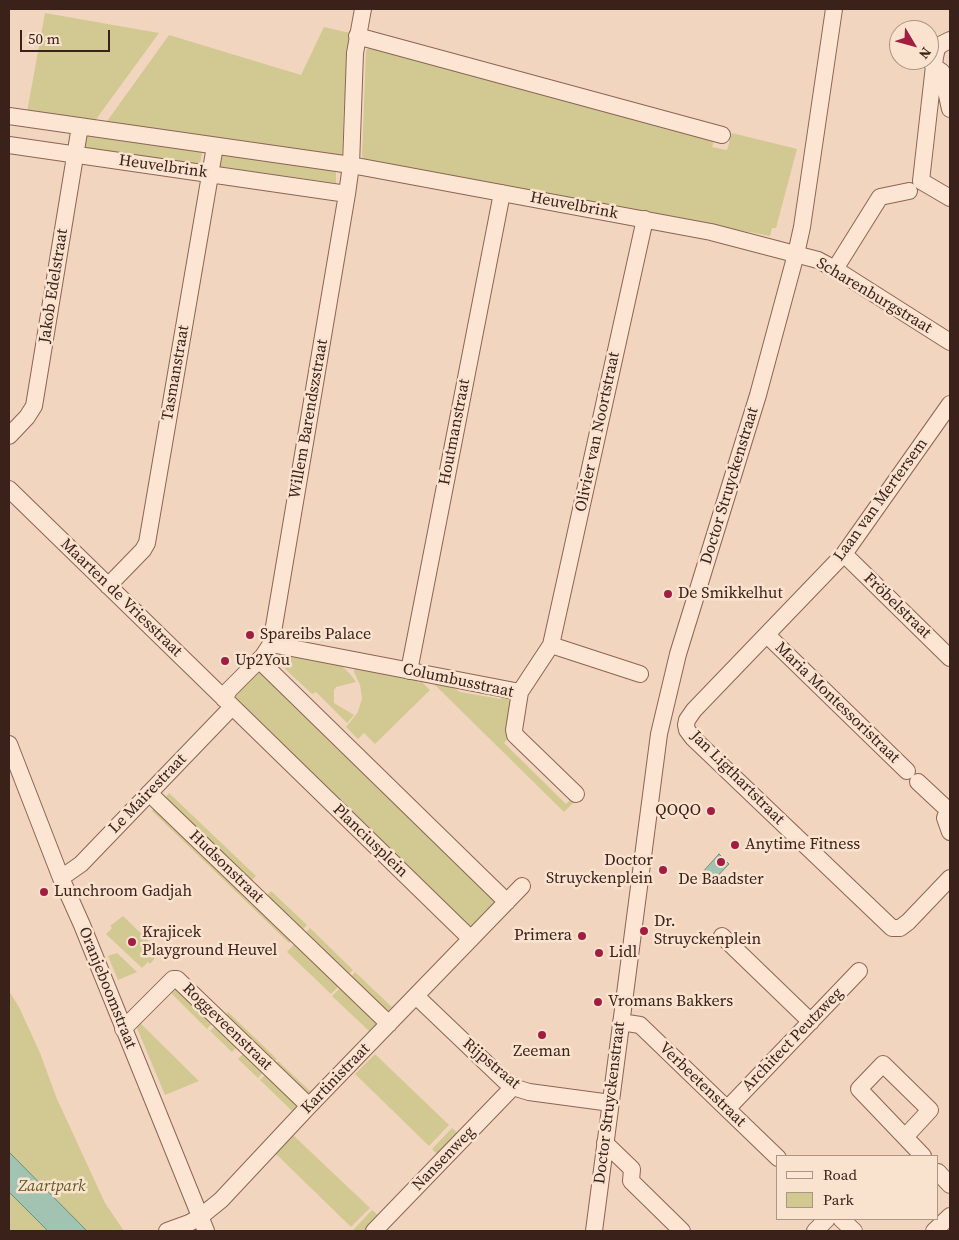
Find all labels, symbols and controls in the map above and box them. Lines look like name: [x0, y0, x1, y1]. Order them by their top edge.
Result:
scale bar: [22, 20, 112, 52]
north arrow: [889, 20, 939, 70]
text: 50 m: [28, 28, 60, 49]
text: N: [914, 43, 936, 64]
street label: Heuvelbrink: [117, 151, 209, 183]
street label: Heuvelbrink: [528, 188, 620, 224]
street label: Jakob Edelstraat: [35, 227, 73, 345]
street label: Scharenburgstraat: [813, 254, 935, 338]
street label: Tasmanstraat: [158, 324, 194, 422]
street label: Willem Barendszstraat: [285, 338, 333, 500]
street label: Olivier van Noortstraat: [572, 350, 624, 514]
street label: Houtmanstraat: [435, 377, 475, 487]
street label: Doctor Struyckenstraat: [697, 405, 763, 567]
street label: Laan van Mertersem: [830, 435, 932, 565]
street label: Maarten de Vriesstraat: [56, 535, 186, 661]
street label: Fröbelstraat: [859, 569, 935, 643]
place label: De Smikkelhut: [678, 584, 783, 604]
marker: De Smikkelhut: [662, 588, 674, 600]
place label: Spareibs Palace: [260, 625, 371, 645]
marker: Spareibs Palace: [244, 629, 256, 641]
street label: Maria Montessoristraat: [771, 638, 903, 768]
place label: Up2You: [235, 651, 290, 671]
marker: Up2You: [219, 655, 231, 667]
street label: Columbusstraat: [401, 660, 515, 702]
street label: Jan Ligthartstraat: [686, 727, 788, 829]
street label: Le Mairestraat: [105, 750, 191, 838]
street label: Planciusplein: [328, 800, 412, 882]
place label: QOQO: [655, 801, 701, 821]
marker: QOQO: [705, 805, 717, 817]
street label: Hudsonstraat: [185, 827, 267, 907]
place label: Anytime Fitness: [745, 835, 860, 855]
marker: Anytime Fitness: [729, 839, 741, 851]
place label: Doctor Struyckenplein: [546, 851, 653, 889]
marker: De Baadster: [715, 856, 727, 868]
marker: Doctor Struyckenplein: [657, 864, 669, 876]
place label: De Baadster: [678, 870, 764, 890]
place label: Lunchroom Gadjah: [54, 882, 192, 902]
marker: Lunchroom Gadjah: [38, 886, 50, 898]
place label: Dr. Struyckenplein: [654, 912, 761, 950]
place label: Krajicek Playground Heuvel: [142, 923, 277, 961]
street label: Oranjeboomstraat: [74, 924, 140, 1052]
marker: Dr. Struyckenplein: [638, 925, 650, 937]
place label: Primera: [514, 926, 572, 946]
marker: Primera: [576, 930, 588, 942]
marker: Krajicek Playground Heuvel: [126, 936, 138, 948]
place label: Lidl: [609, 943, 637, 963]
marker: Lidl: [593, 947, 605, 959]
street label: Roggeveenstraat: [178, 979, 276, 1075]
street label: Architect Peutzweg: [739, 984, 847, 1096]
place label: Vromans Bakkers: [608, 992, 733, 1012]
marker: Vromans Bakkers: [592, 996, 604, 1008]
street label: Doctor Struyckenstraat: [591, 1021, 629, 1185]
marker: Zeeman: [536, 1029, 548, 1041]
street label: Rijpstraat: [458, 1034, 524, 1094]
street label: Verbeetenstraat: [655, 1039, 749, 1131]
street label: Kartinistraat: [298, 1040, 374, 1118]
place label: Zeeman: [513, 1042, 571, 1062]
street label: Nansenweg: [409, 1123, 479, 1195]
legend: [776, 1155, 939, 1220]
text: Road: [823, 1164, 857, 1185]
park label: Zaartpark: [18, 1177, 86, 1197]
text: Park: [823, 1189, 854, 1210]

